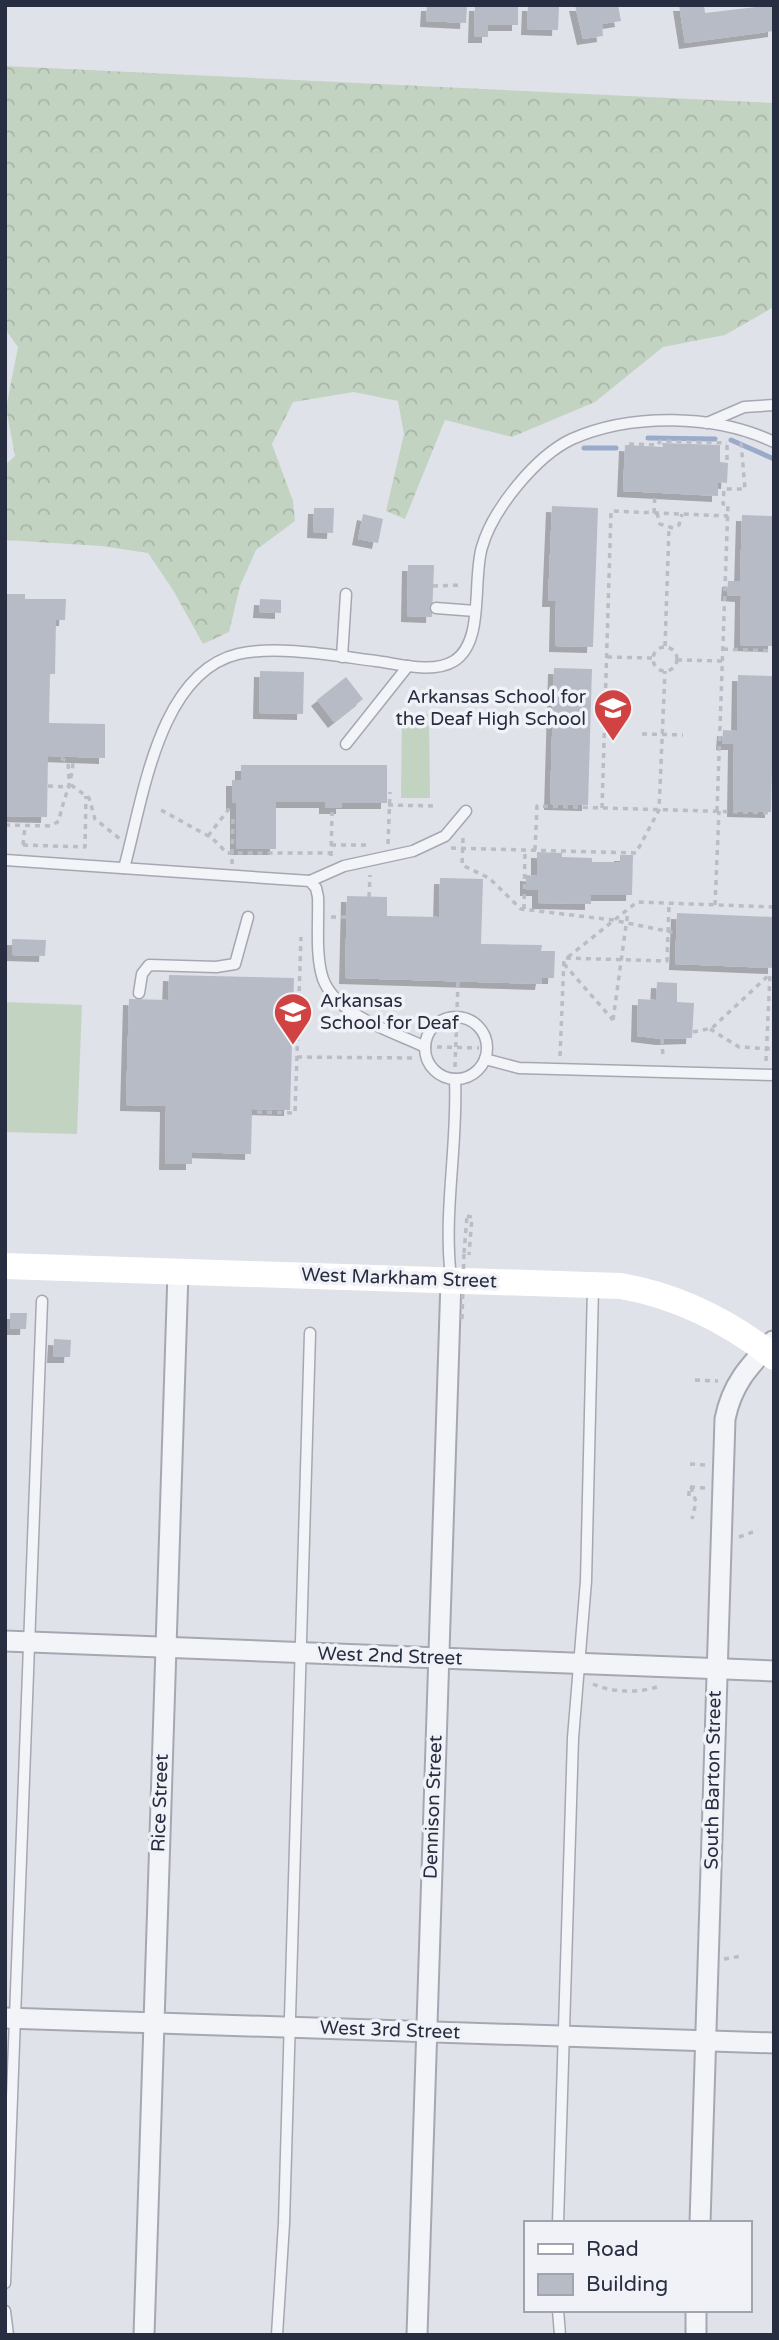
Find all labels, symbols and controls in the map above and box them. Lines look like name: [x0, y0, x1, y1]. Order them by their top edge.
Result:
place label: Arkansas School for the Deaf High School: [396, 686, 587, 730]
school or university icon: Arkansas School for the Deaf High School: [592, 687, 634, 742]
place label: Arkansas School for Deaf: [320, 990, 460, 1034]
school or university icon: Arkansas School for Deaf: [272, 991, 314, 1046]
street label: West Markham Street: [301, 1264, 497, 1292]
street label: West 2nd Street: [317, 1642, 463, 1670]
street label: South Barton Street: [700, 1690, 726, 1870]
street label: Dennison Street: [419, 1735, 447, 1879]
street label: Rice Street: [147, 1753, 173, 1853]
street label: West 3rd Street: [319, 2017, 461, 2043]
legend: [524, 2221, 751, 2312]
text: Road: [586, 2237, 639, 2262]
text: Building: [586, 2272, 668, 2297]

